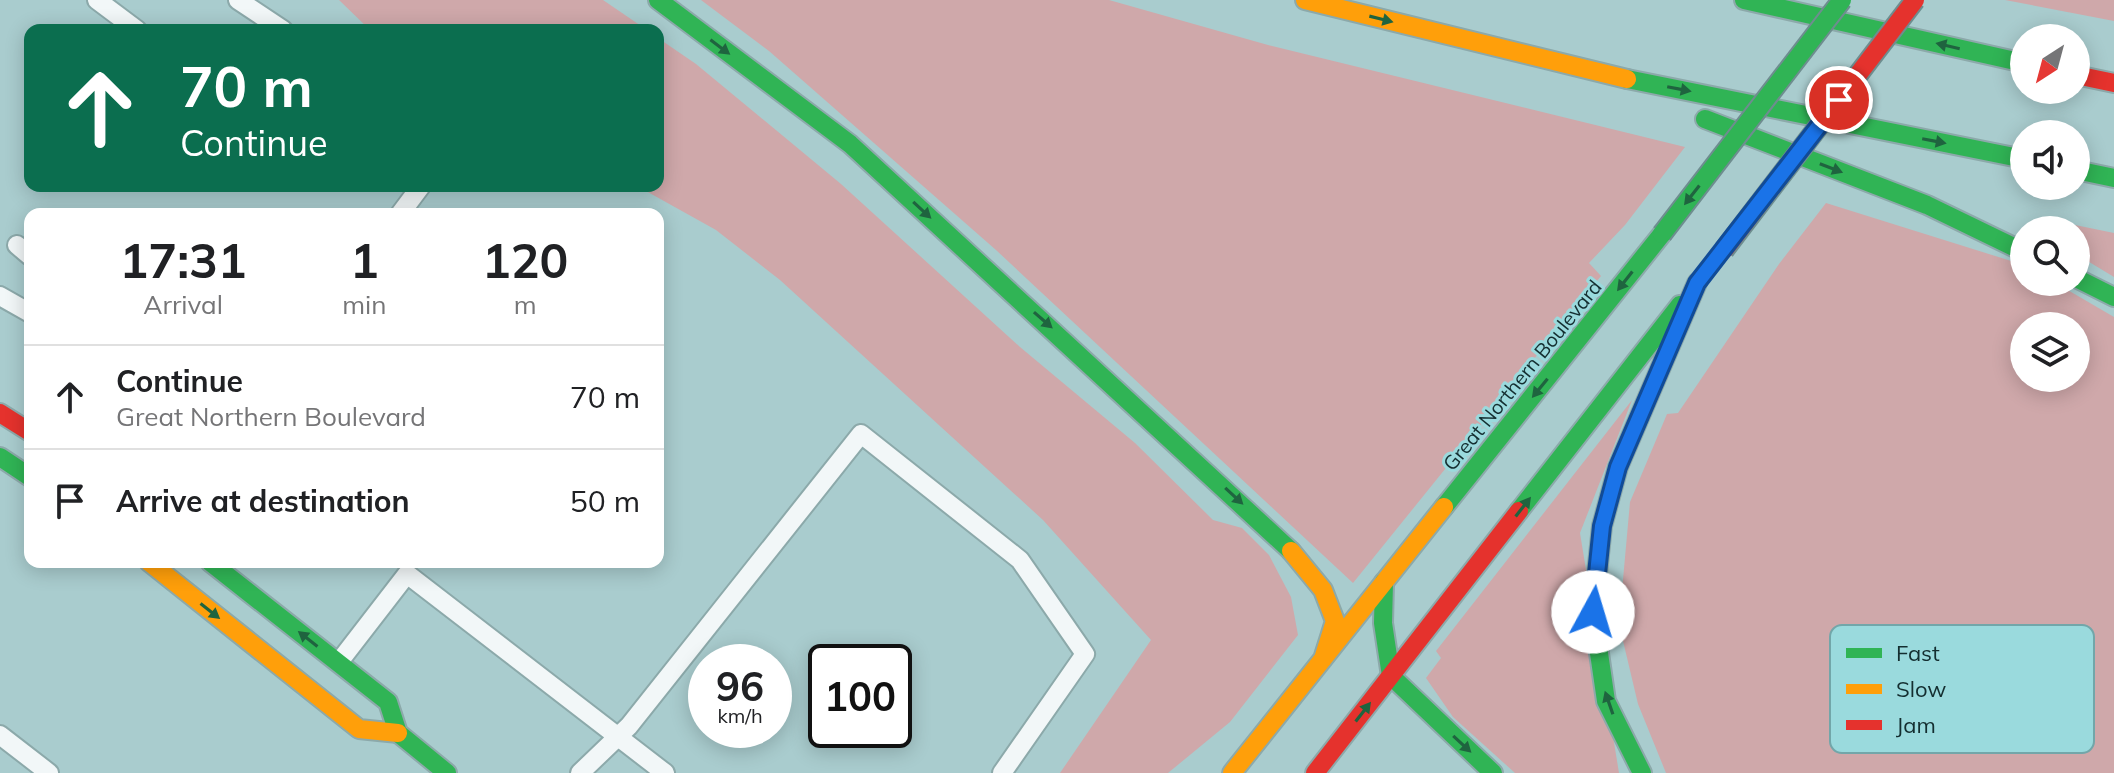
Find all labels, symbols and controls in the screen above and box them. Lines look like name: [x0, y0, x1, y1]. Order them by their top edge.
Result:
one-way arrow: [1368, 14, 1393, 26]
north arrow: [2010, 24, 2090, 104]
map controls: [2010, 24, 2090, 392]
one-way arrow: [710, 38, 731, 54]
one-way arrow: [1935, 39, 1960, 52]
text: 70 m: [180, 51, 313, 121]
icon: ahead: [48, 56, 152, 160]
pin: [1805, 66, 1873, 134]
icon: arrive: [1817, 78, 1861, 122]
one-way arrow: [1667, 84, 1692, 96]
text: Continue: [180, 120, 328, 165]
button: sound: [2010, 120, 2090, 200]
one-way arrow: [1922, 135, 1947, 148]
one-way arrow: [1819, 161, 1843, 174]
one-way arrow: [1684, 185, 1700, 205]
one-way arrow: [913, 201, 932, 219]
button: search: [2010, 216, 2090, 296]
text: 17:31: [120, 230, 247, 290]
text: 1: [350, 230, 379, 290]
text: 120: [482, 230, 568, 290]
one-way arrow: [1618, 271, 1634, 291]
street label: Great Northern Boulevard: [1437, 274, 1607, 476]
text: Arrival: [143, 288, 223, 321]
text: min: [342, 288, 386, 321]
text: m: [514, 288, 537, 321]
one-way arrow: [1033, 311, 1053, 328]
button: layers: [2010, 312, 2090, 392]
text: Continue: [116, 362, 243, 400]
icon: ahead: [48, 375, 92, 419]
text: 70 m: [570, 378, 640, 416]
one-way arrow: [1532, 378, 1549, 398]
text: Great Northern Boulevard: [116, 400, 426, 433]
icon: arrive: [48, 479, 92, 523]
text: Arrive at destination: [116, 482, 410, 520]
text: 50 m: [570, 482, 640, 520]
one-way arrow: [1225, 487, 1244, 505]
one-way arrow: [1514, 497, 1530, 517]
position arrow: [1551, 570, 1635, 654]
one-way arrow: [200, 602, 220, 618]
legend: [1830, 625, 2094, 753]
one-way arrow: [298, 632, 318, 648]
text: Fast: [1896, 639, 1940, 667]
speed limit sign: 100: [808, 644, 912, 748]
text: 96: [716, 661, 764, 711]
text: Slow: [1896, 675, 1946, 703]
one-way arrow: [1602, 691, 1615, 715]
one-way arrow: [1354, 702, 1370, 722]
text: km/h: [717, 703, 763, 728]
text: Jam: [1896, 711, 1936, 739]
one-way arrow: [1453, 734, 1472, 752]

